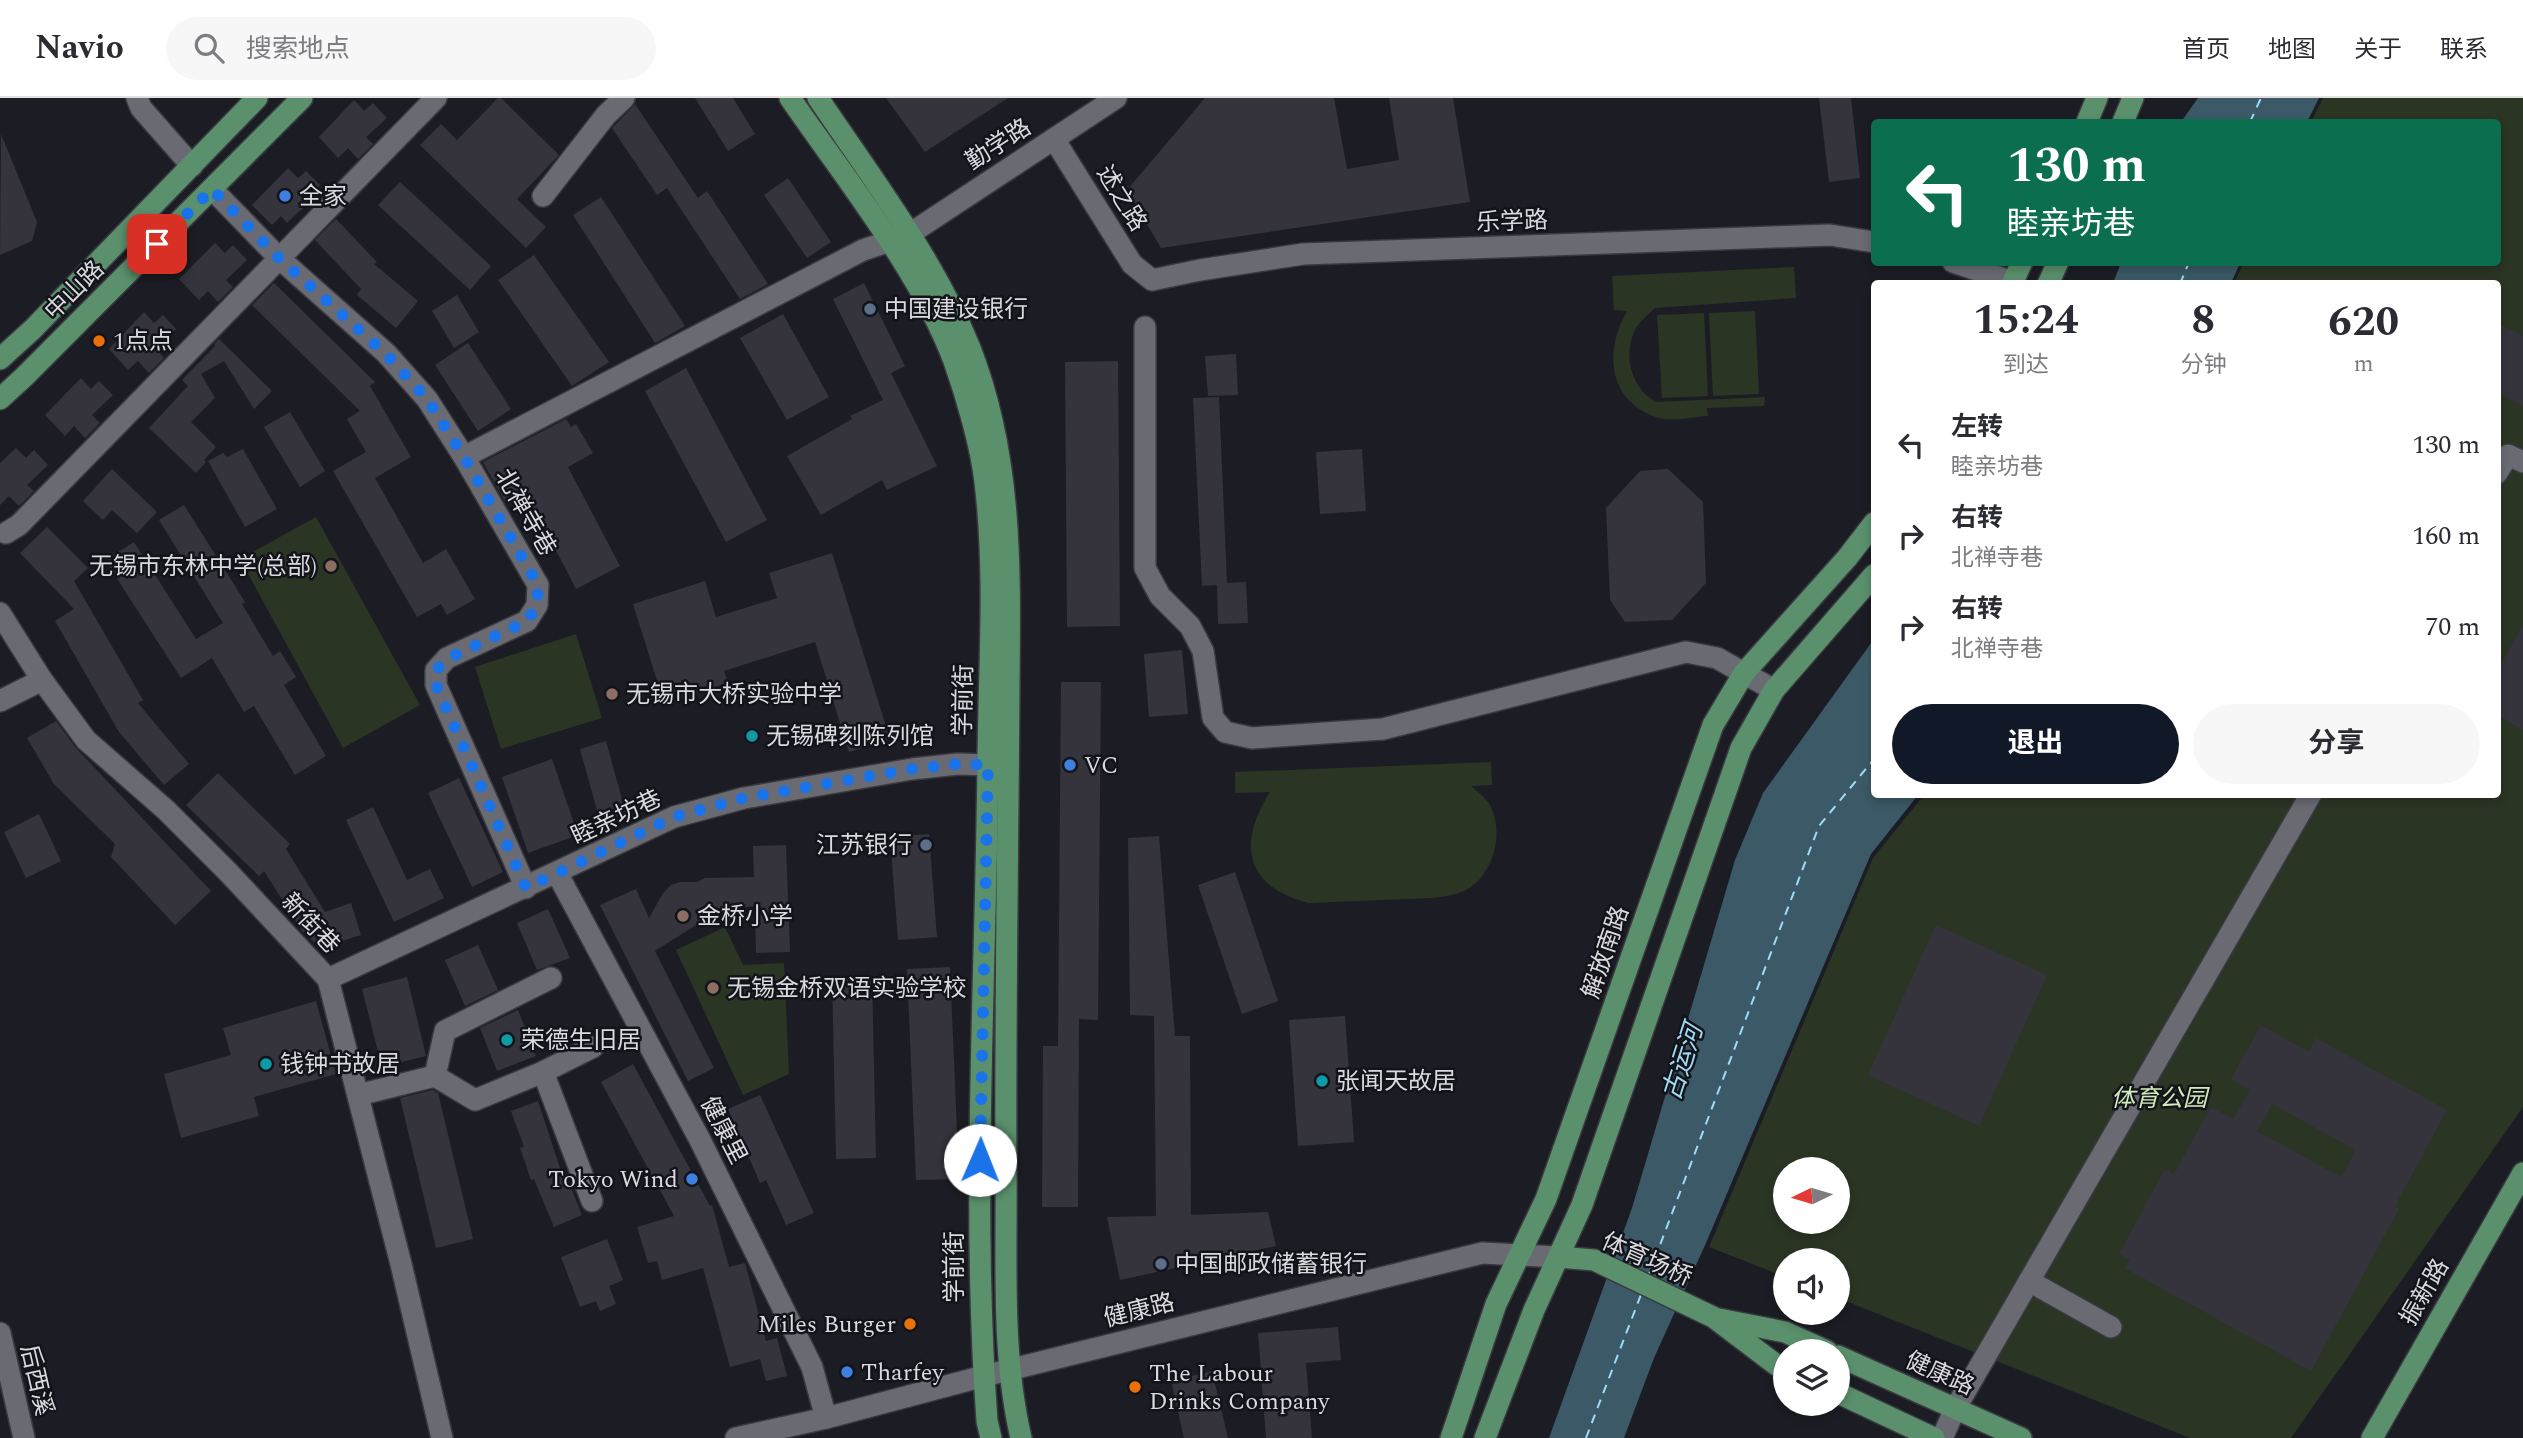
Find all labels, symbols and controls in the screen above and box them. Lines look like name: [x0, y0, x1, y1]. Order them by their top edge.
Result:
search box: [166, 17, 656, 80]
text: Navio: [35, 23, 124, 73]
icon: search: [190, 29, 228, 67]
text: 搜索地点: [246, 29, 350, 69]
text: 首页: [2182, 32, 2230, 68]
text: 地图: [2268, 32, 2316, 68]
text: 关于: [2354, 32, 2402, 68]
text: 联系: [2440, 32, 2488, 68]
street label: 勤学路: [959, 110, 1039, 180]
text: 130 m: [2007, 129, 2146, 204]
icon: left: [1892, 147, 1983, 238]
street label: 述之路: [1087, 158, 1155, 239]
place label: 全家: [299, 179, 347, 215]
marker: 全家: [277, 188, 293, 204]
text: 睦亲坊巷: [2007, 200, 2135, 249]
street label: 乐学路: [1475, 203, 1549, 241]
pin: [127, 214, 187, 274]
icon: arrive: [138, 225, 176, 263]
street label: 中山路: [37, 253, 113, 329]
text: 15:24: [1973, 289, 2078, 352]
text: 8: [2192, 289, 2215, 352]
text: 620: [2328, 291, 2399, 354]
place label: 中国建设银行: [884, 292, 1028, 328]
marker: 中国建设银行: [862, 301, 878, 317]
place label: 1点点: [113, 324, 173, 360]
marker: 1点点: [91, 333, 107, 349]
text: m: [2354, 347, 2374, 382]
text: 到达: [2003, 348, 2049, 383]
text: 分钟: [2180, 348, 2226, 383]
text: 左转: [1951, 407, 2003, 447]
text: 130 m: [2412, 425, 2480, 465]
icon: left: [1892, 426, 1930, 464]
text: 睦亲坊巷: [1951, 450, 2043, 485]
street label: 北禅寺巷: [486, 462, 565, 563]
text: 右转: [1951, 498, 2003, 538]
text: 160 m: [2412, 516, 2480, 556]
icon: right: [1892, 517, 1930, 555]
text: 北禅寺巷: [1951, 541, 2043, 576]
place label: 无锡市东林中学(总部): [89, 549, 317, 585]
marker: 无锡市东林中学(总部): [323, 558, 339, 574]
text: 右转: [1951, 589, 2003, 629]
text: 70 m: [2425, 607, 2480, 647]
icon: right: [1892, 608, 1930, 646]
text: 北禅寺巷: [1951, 632, 2043, 667]
street label: 学前街: [945, 664, 983, 736]
place label: 无锡市大桥实验中学: [626, 677, 842, 713]
marker: 无锡市大桥实验中学: [604, 686, 620, 702]
button: 退出: [1892, 704, 2179, 784]
button: 分享: [2193, 704, 2480, 784]
place label: 无锡碑刻陈列馆: [766, 719, 934, 755]
marker: 无锡碑刻陈列馆: [744, 728, 760, 744]
place label: VC: [1084, 748, 1118, 784]
marker: VC: [1062, 757, 1078, 773]
street label: 睦亲坊巷: [565, 781, 668, 855]
place label: 江苏银行: [816, 828, 912, 864]
marker: 江苏银行: [918, 837, 934, 853]
street label: 新街巷: [273, 885, 348, 962]
place label: 金桥小学: [697, 899, 793, 935]
street label: 解放南路: [1573, 901, 1639, 1004]
marker: 金桥小学: [675, 908, 691, 924]
place label: 无锡金桥双语实验学校: [727, 971, 967, 1007]
marker: 无锡金桥双语实验学校: [705, 980, 721, 996]
water label: 古运河: [1652, 1014, 1716, 1106]
place label: 荣德生旧居: [521, 1023, 641, 1059]
marker: 荣德生旧居: [499, 1032, 515, 1048]
place label: 钱钟书故居: [280, 1047, 400, 1083]
marker: 钱钟书故居: [258, 1056, 274, 1072]
place label: 张闻天故居: [1336, 1064, 1456, 1100]
marker: 张闻天故居: [1314, 1073, 1330, 1089]
park label: 体育公园: [2111, 1081, 2210, 1117]
street label: 健康里: [691, 1090, 755, 1171]
position arrow: [943, 1123, 1017, 1197]
north arrow: [1773, 1157, 1850, 1234]
map controls: [1773, 1157, 1850, 1416]
place label: Tokyo Wind: [548, 1162, 678, 1198]
marker: Tokyo Wind: [684, 1171, 700, 1187]
street label: 体育场桥: [1595, 1224, 1698, 1296]
street label: 学前街: [937, 1231, 973, 1303]
place label: 中国邮政储蓄银行: [1175, 1247, 1367, 1283]
button: sound: [1773, 1248, 1850, 1325]
street label: 振新路: [2391, 1252, 2458, 1333]
marker: 中国邮政储蓄银行: [1153, 1256, 1169, 1272]
street label: 健康路: [1100, 1285, 1179, 1337]
place label: Miles Burger: [758, 1307, 896, 1343]
marker: Miles Burger: [902, 1316, 918, 1332]
button: layers: [1773, 1339, 1850, 1416]
street label: 后西溪: [10, 1341, 62, 1419]
street label: 健康路: [1899, 1343, 1980, 1405]
place label: Tharfey: [861, 1355, 945, 1391]
place label: The Labour Drinks Company: [1149, 1356, 1331, 1420]
marker: Tharfey: [839, 1364, 855, 1380]
marker: The Labour Drinks Company: [1127, 1379, 1143, 1395]

